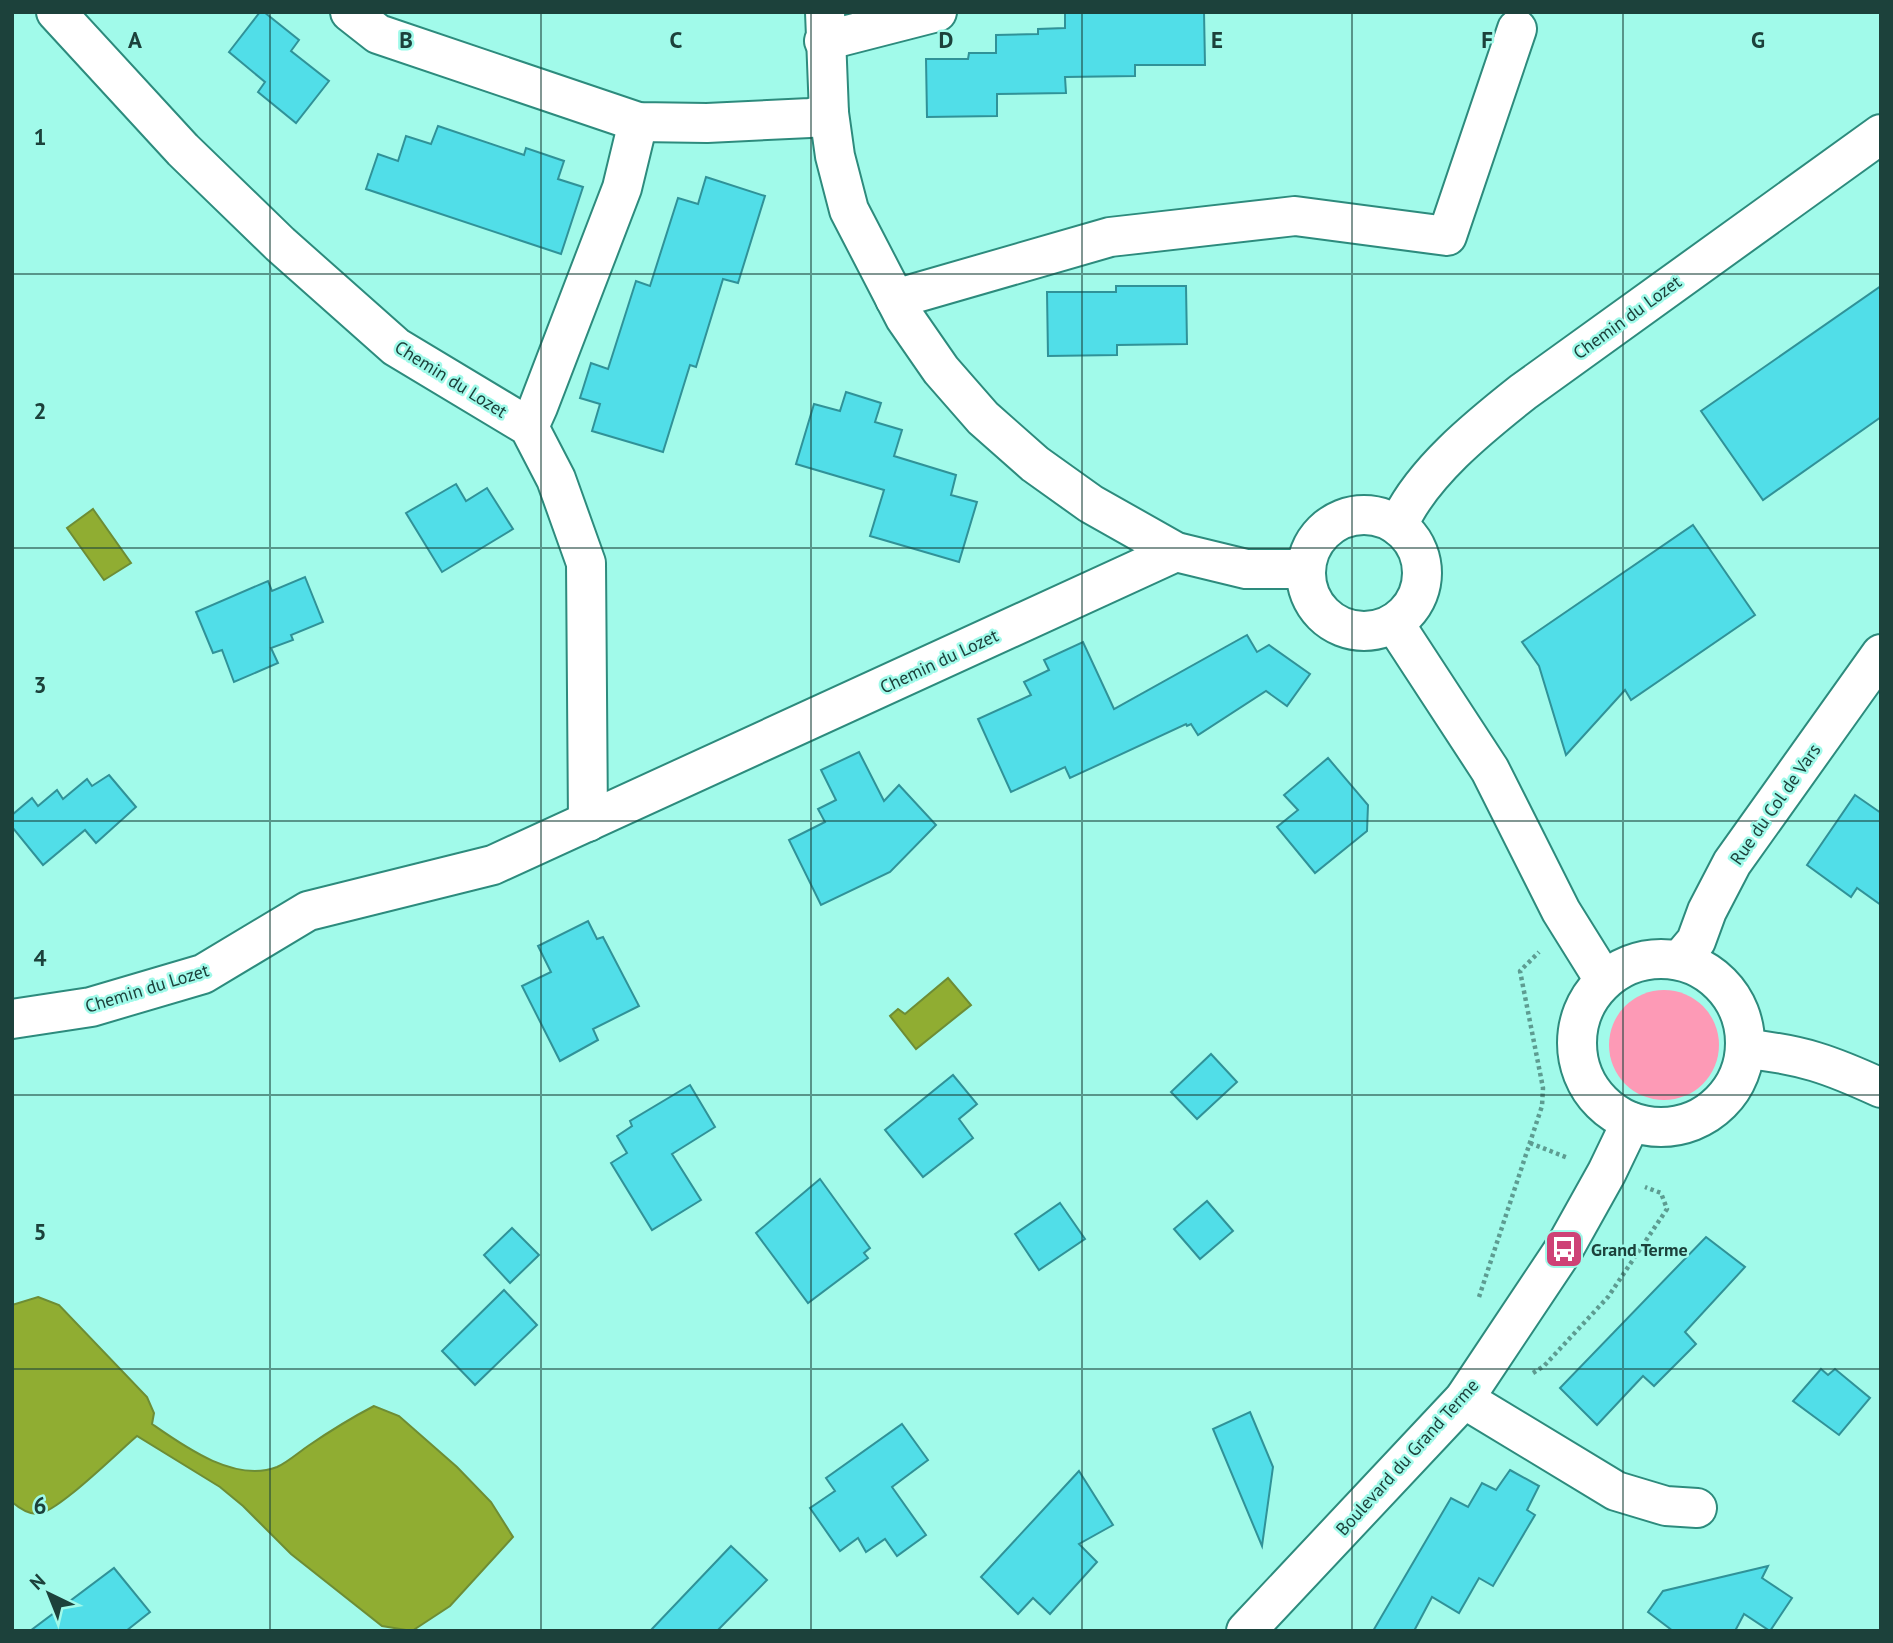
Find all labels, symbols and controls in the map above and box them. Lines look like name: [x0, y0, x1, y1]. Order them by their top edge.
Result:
text: A: [128, 25, 142, 54]
text: B: [399, 25, 413, 54]
text: C: [670, 25, 683, 54]
text: D: [939, 25, 953, 54]
text: E: [1211, 25, 1223, 54]
text: F: [1481, 25, 1493, 54]
text: G: [1751, 25, 1765, 54]
text: 1: [33, 122, 47, 151]
street label: Chemin du Lozet: [1568, 270, 1686, 364]
street label: Chemin du Lozet: [391, 335, 511, 423]
text: 2: [33, 396, 47, 425]
street label: Chemin du Lozet: [876, 623, 1002, 699]
text: 3: [33, 670, 47, 699]
street label: Rue du Col de Vars: [1725, 739, 1825, 869]
text: 4: [33, 943, 47, 972]
street label: Chemin du Lozet: [82, 958, 212, 1018]
text: 5: [33, 1217, 47, 1246]
bus stop icon: Grand Terme: [1543, 1228, 1585, 1270]
place label: Grand Terme: [1591, 1238, 1688, 1261]
street label: Boulevard du Grand Terme: [1331, 1374, 1483, 1540]
text: 6: [33, 1491, 47, 1520]
north arrow: [14, 1559, 84, 1629]
text: N: [25, 1569, 50, 1595]

